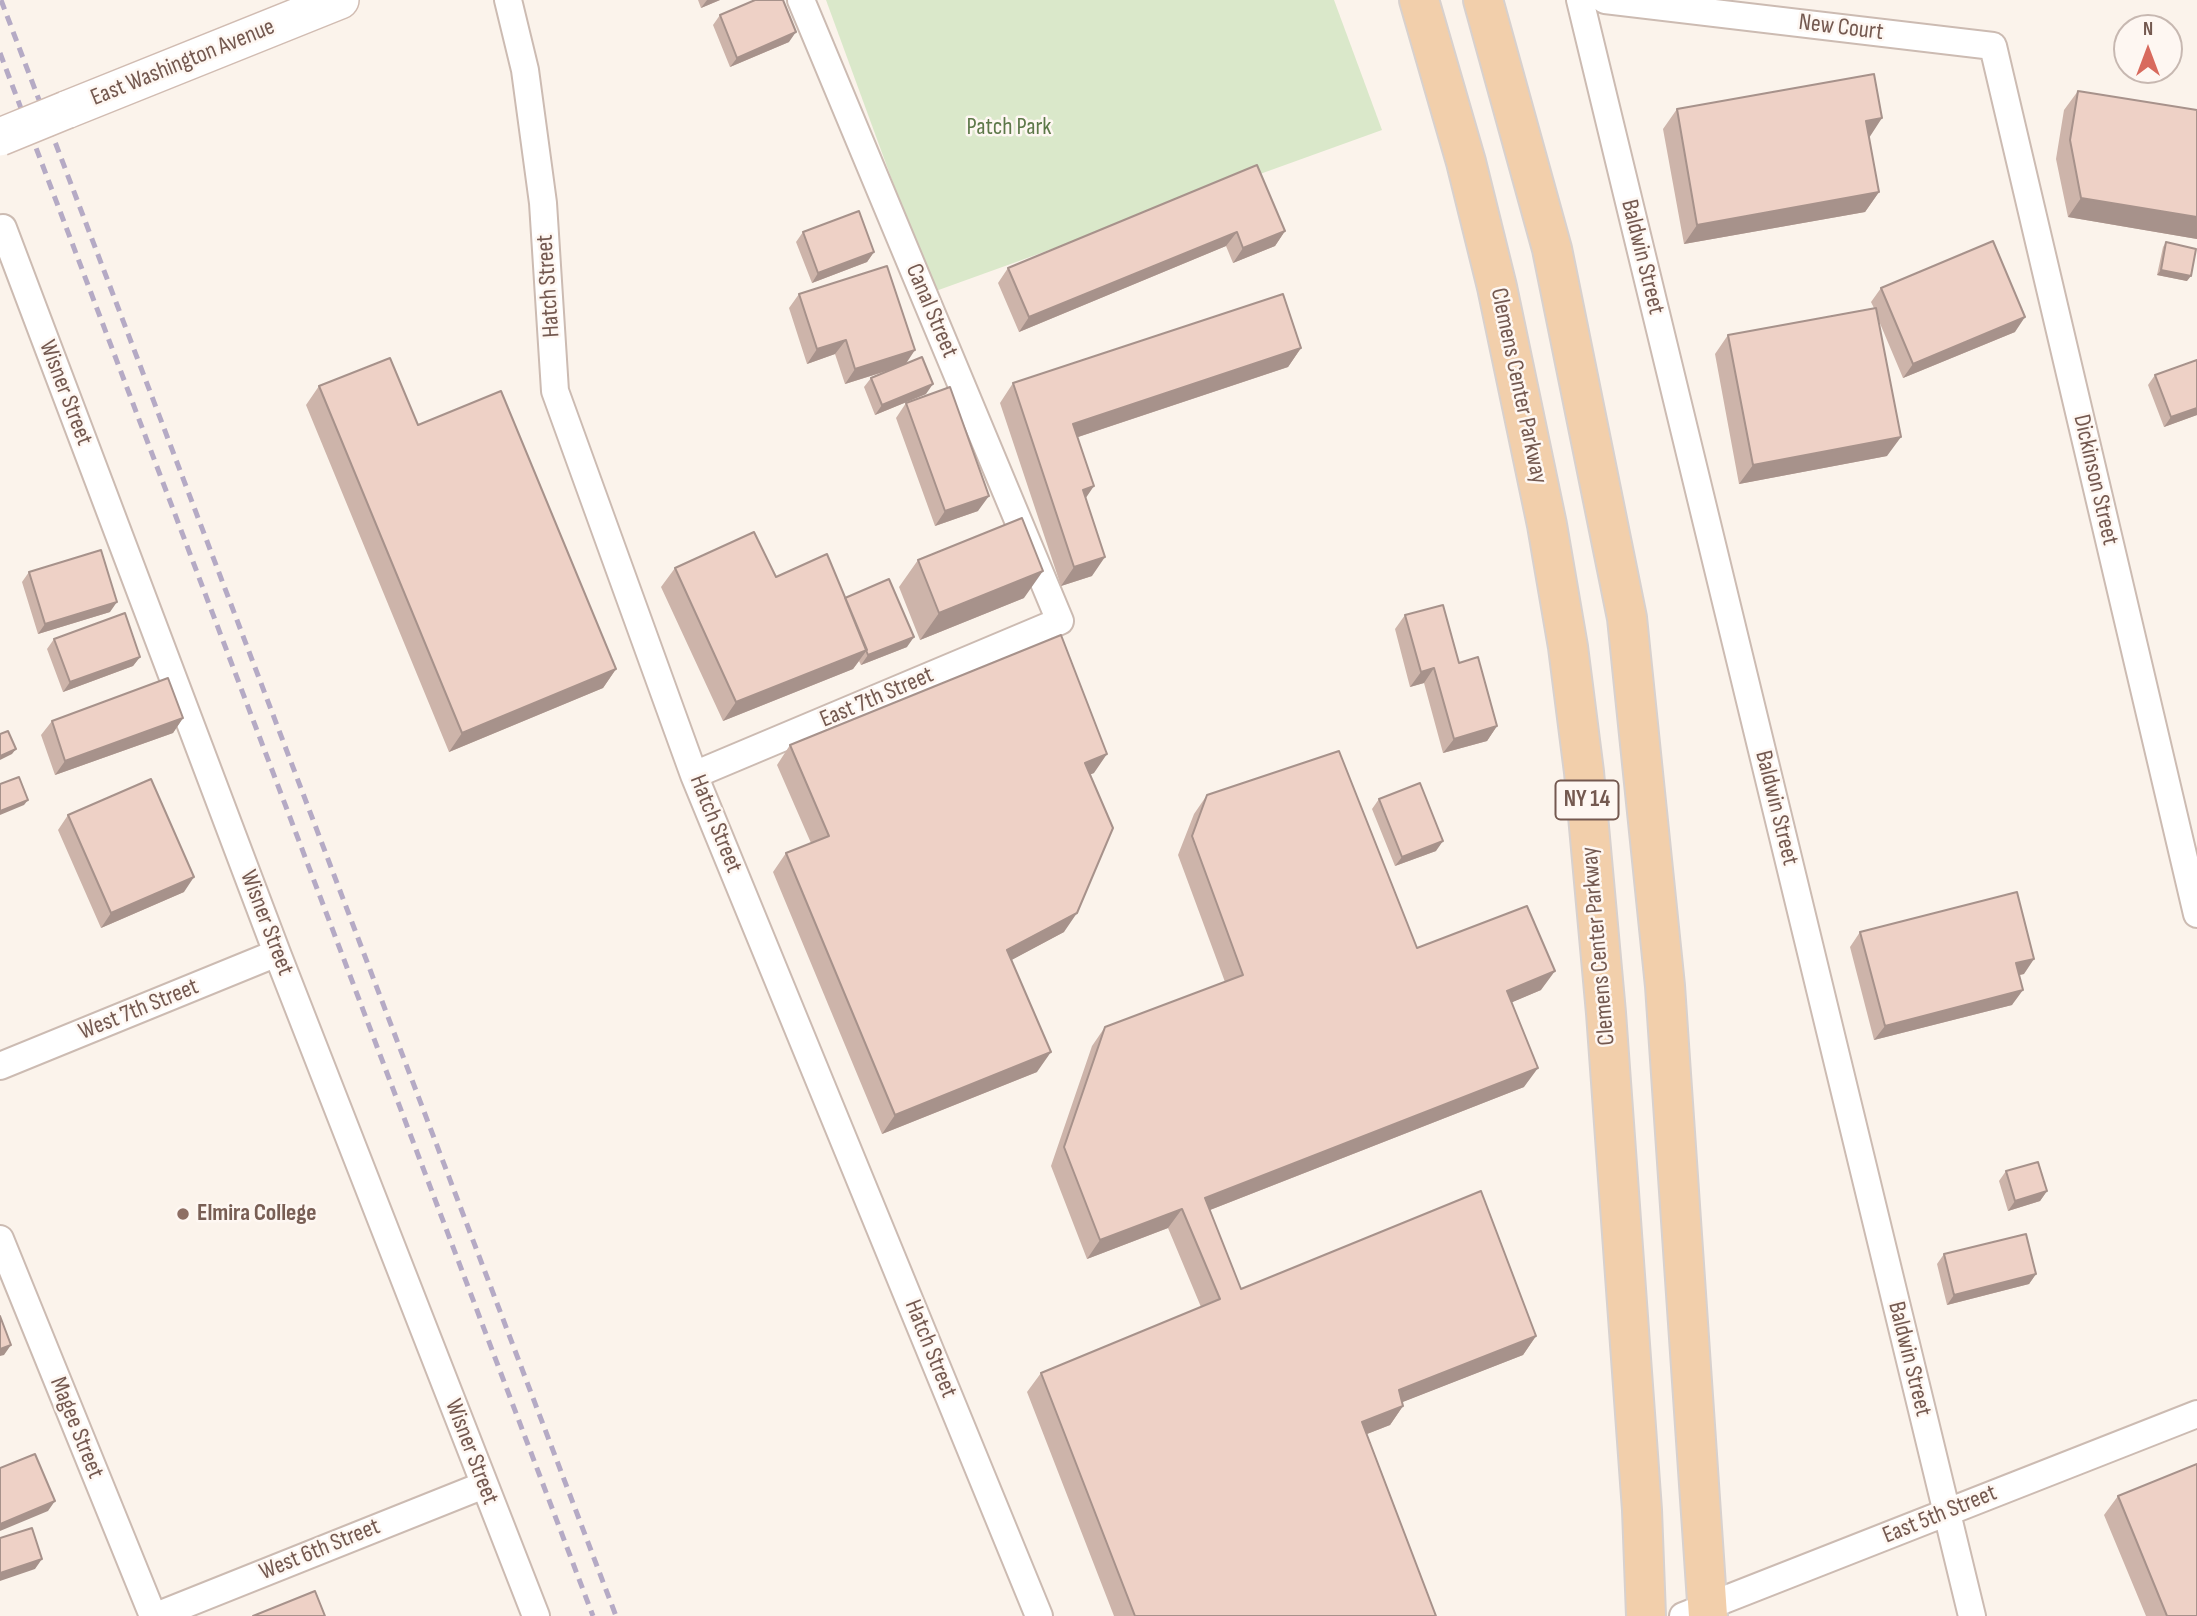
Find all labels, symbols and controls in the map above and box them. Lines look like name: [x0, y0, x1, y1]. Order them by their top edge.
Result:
street label: New Court: [1797, 9, 1885, 47]
street label: East Washington Avenue: [87, 13, 279, 113]
north arrow: [2113, 14, 2183, 84]
text: N: [2143, 18, 2153, 41]
park label: Patch Park: [967, 114, 1051, 142]
street label: Baldwin Street: [1614, 197, 1670, 317]
street label: Hatch Street: [531, 234, 567, 338]
street label: Canal Street: [898, 260, 964, 362]
street label: Clemens Center Parkway: [1483, 286, 1553, 486]
street label: Wisner Street: [32, 337, 98, 449]
street label: Dickinson Street: [2066, 412, 2124, 548]
street label: East 7th Street: [816, 661, 938, 735]
street label: Baldwin Street: [1748, 748, 1804, 868]
street label: Hatch Street: [682, 771, 748, 877]
road number: NY 14: [1556, 780, 1618, 820]
street label: Clemens Center Parkway: [1576, 846, 1622, 1046]
street label: Wisner Street: [233, 867, 299, 979]
street label: West 7th Street: [75, 973, 203, 1047]
place label: Elmira College: [197, 1200, 317, 1228]
marker: Elmira College: [175, 1206, 191, 1222]
street label: Hatch Street: [897, 1296, 963, 1402]
street label: Baldwin Street: [1881, 1299, 1937, 1419]
street label: Magee Street: [43, 1373, 109, 1483]
street label: Wisner Street: [438, 1396, 504, 1508]
street label: East 5th Street: [1879, 1479, 2001, 1551]
street label: West 6th Street: [256, 1513, 384, 1587]

